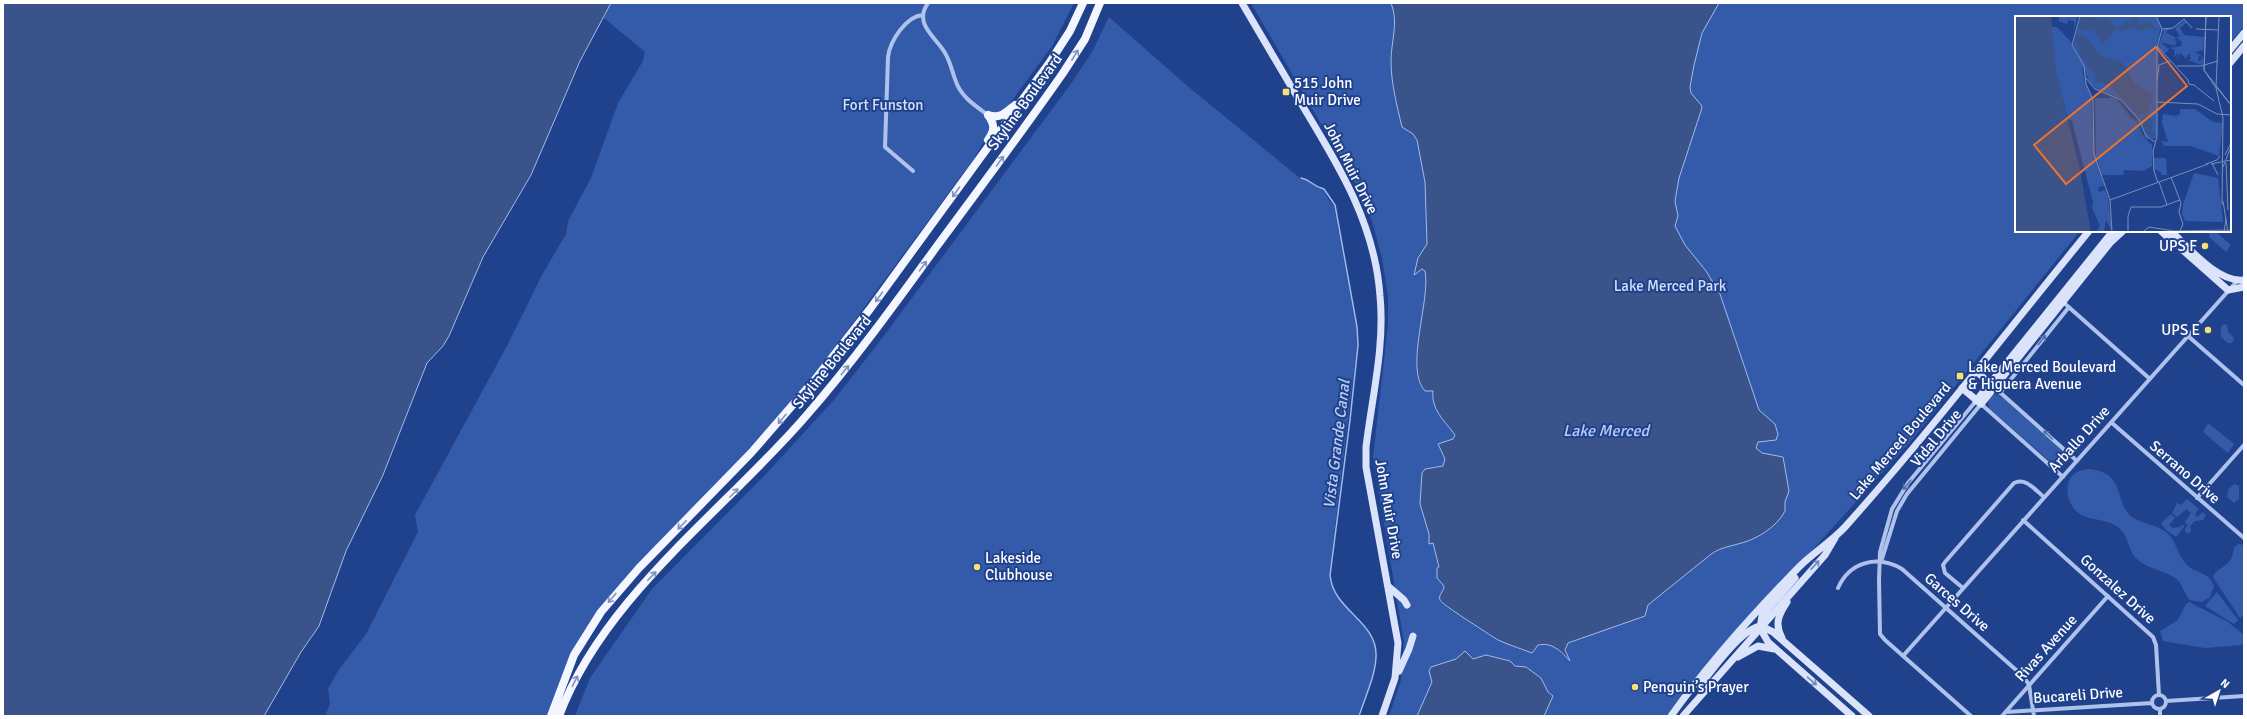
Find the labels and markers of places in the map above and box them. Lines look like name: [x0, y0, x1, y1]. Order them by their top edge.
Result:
place label: 515 John Muir Drive: [1294, 74, 1361, 109]
marker: 515 John Muir Drive: [1281, 87, 1291, 97]
place label: UPS F: [2159, 237, 2197, 255]
marker: UPS F: [2200, 241, 2210, 251]
place label: UPS E: [2161, 321, 2200, 339]
marker: UPS E: [2203, 325, 2213, 335]
place label: Lake Merced Boulevard & Higuera Avenue: [1968, 358, 2116, 393]
marker: Lake Merced Boulevard & Higuera Avenue: [1955, 371, 1965, 381]
place label: Lakeside Clubhouse: [985, 549, 1053, 584]
marker: Lakeside Clubhouse: [972, 562, 982, 572]
place label: Penguin’s Prayer: [1643, 678, 1749, 696]
marker: Penguin’s Prayer: [1630, 682, 1640, 692]

